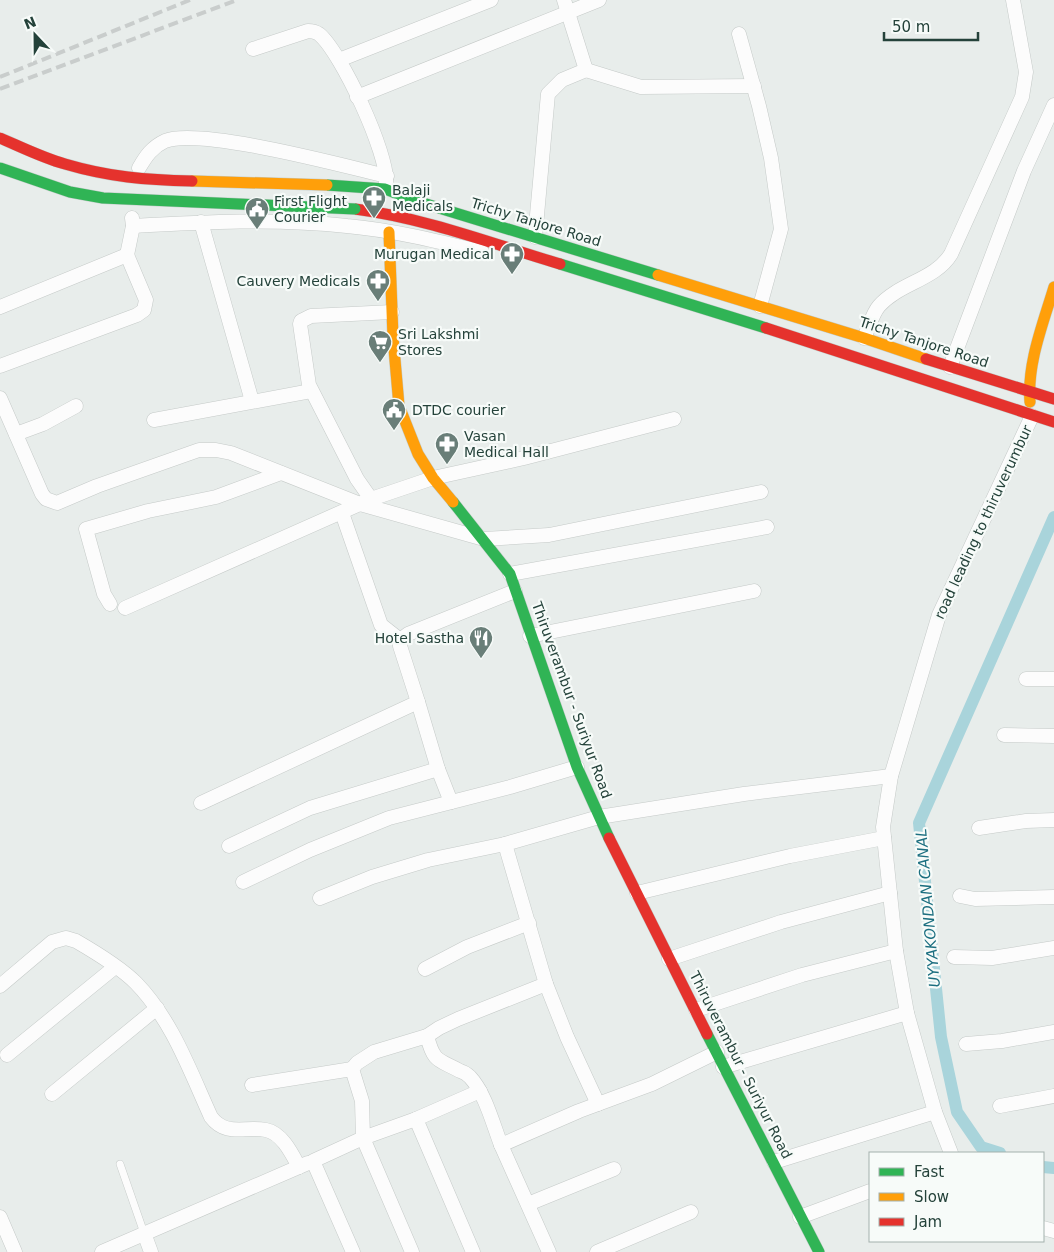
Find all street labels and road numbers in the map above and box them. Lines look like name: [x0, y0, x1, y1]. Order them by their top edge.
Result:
street label: Trichy Tanjore Road: [468, 194, 603, 249]
street label: Trichy Tanjore Road: [856, 313, 991, 371]
street label: road leading to thiruverumbur: [931, 422, 1035, 621]
street label: Thiruverambur - Suriyur Road: [529, 599, 615, 801]
street label: Thiruverambur - Suriyur Road: [686, 968, 795, 1161]

